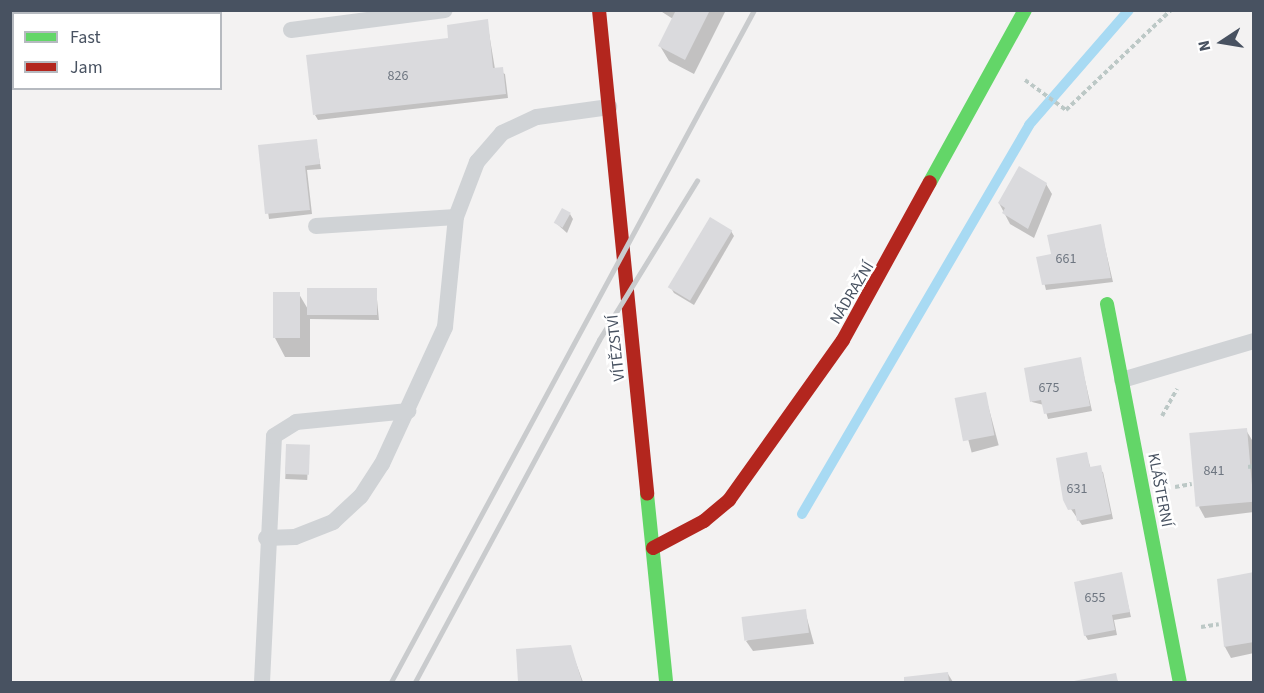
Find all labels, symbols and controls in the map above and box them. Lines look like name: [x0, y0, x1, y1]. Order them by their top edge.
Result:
legend: [12, 12, 222, 90]
north arrow: [1192, 12, 1252, 72]
text: Fast: [70, 25, 101, 50]
text: N: [1193, 38, 1216, 53]
text: Jam: [70, 55, 103, 80]
house number: 826: [388, 68, 408, 84]
house number: 661: [1056, 251, 1076, 267]
street label: NÁDRAŽNÍ: [826, 258, 878, 328]
street label: VÍTĚZSTVÍ: [603, 314, 629, 382]
house number: 675: [1039, 380, 1059, 396]
street label: KLÁŠTERNÍ: [1143, 452, 1177, 528]
house number: 841: [1204, 463, 1224, 479]
house number: 631: [1067, 481, 1087, 497]
house number: 655: [1085, 590, 1105, 606]

